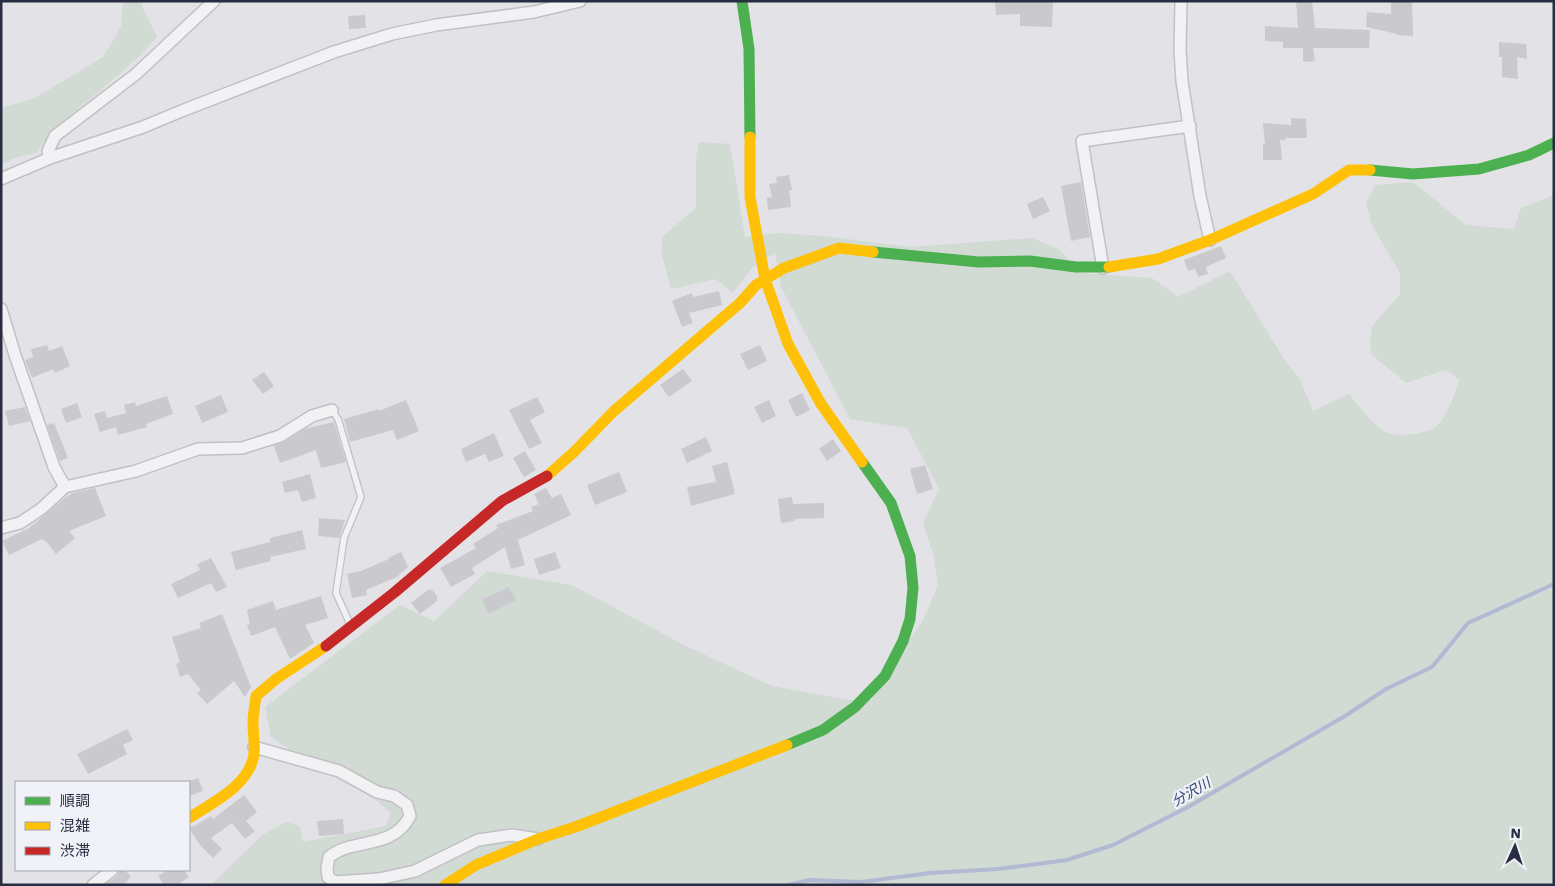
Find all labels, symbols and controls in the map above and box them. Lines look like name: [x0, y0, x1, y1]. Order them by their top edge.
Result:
water label: 分沢川: [1169, 774, 1215, 809]
legend: [15, 781, 190, 871]
text: 順調: [60, 792, 90, 810]
text: 混雑: [60, 817, 90, 835]
north arrow: [1490, 821, 1540, 871]
text: N: [1510, 825, 1521, 841]
text: 渋滞: [60, 842, 90, 860]

